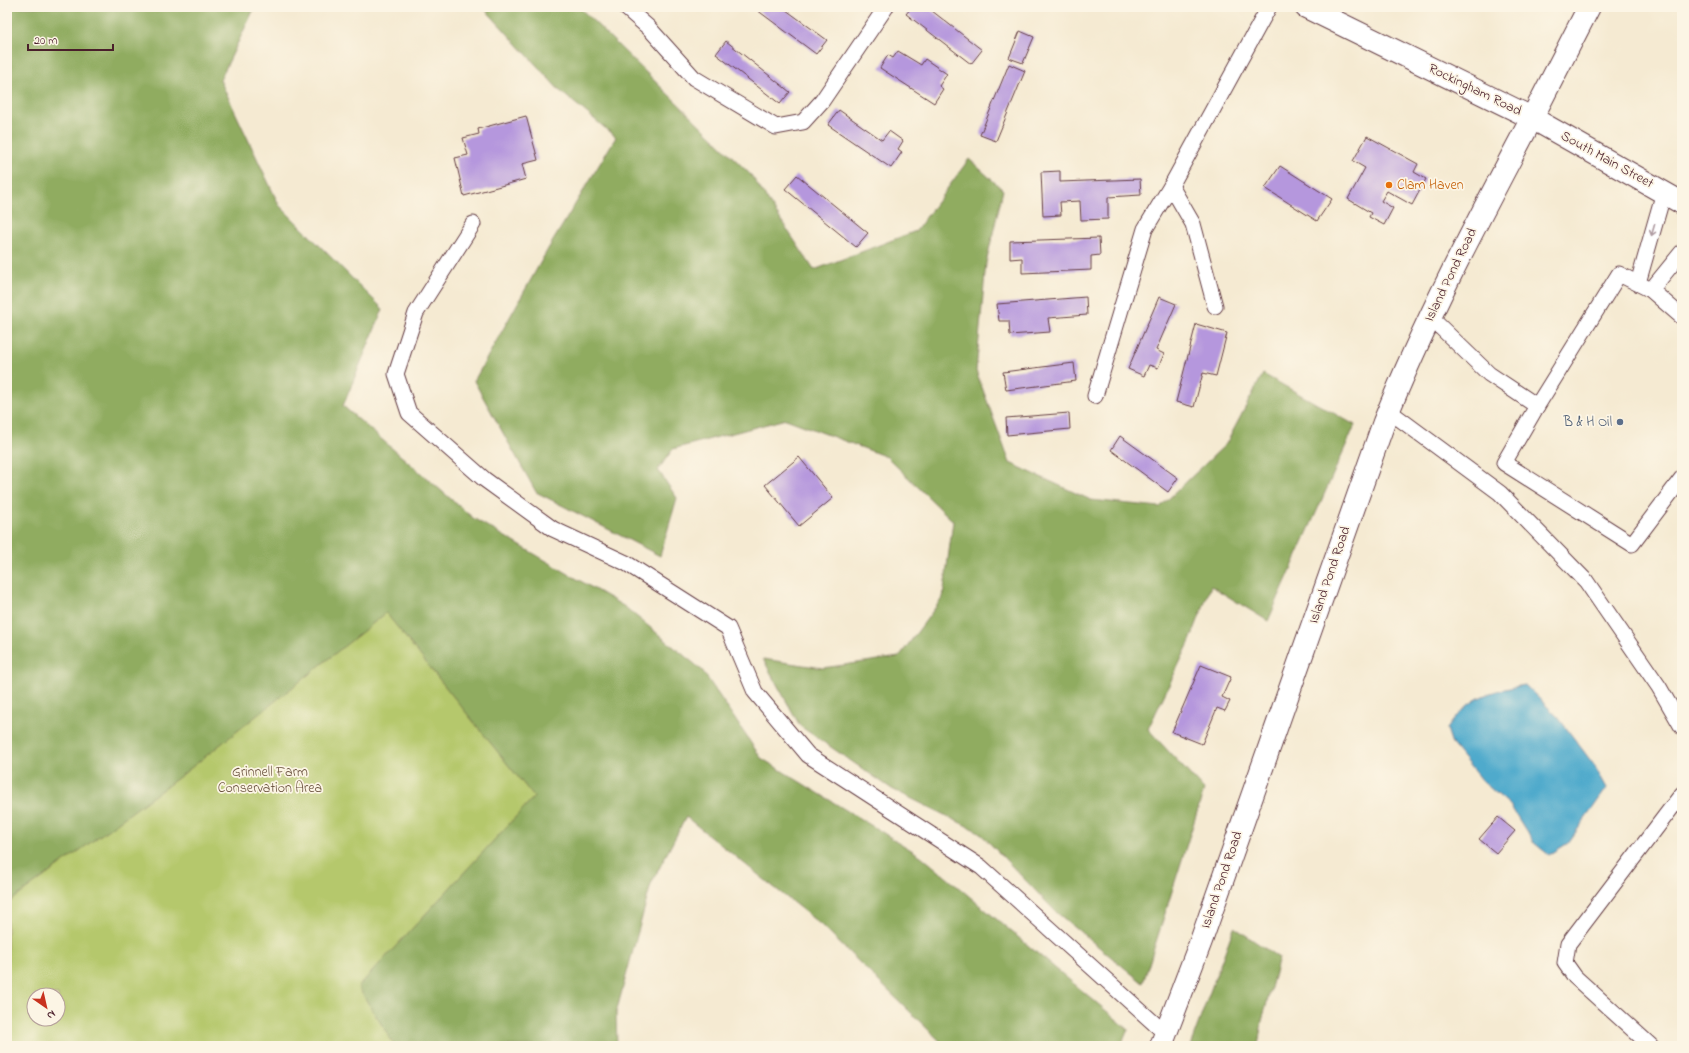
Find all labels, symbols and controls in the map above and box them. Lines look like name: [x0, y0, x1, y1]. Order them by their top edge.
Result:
scale bar: [28, 26, 113, 52]
text: 20 m: [34, 32, 57, 50]
street label: Rockingham Road: [1424, 58, 1525, 123]
street label: South Main Street: [1557, 126, 1658, 194]
place label: Clam Haven: [1397, 175, 1464, 196]
marker: Clam Haven: [1384, 180, 1394, 190]
one-way arrow: [1649, 223, 1656, 236]
street label: Island Pond Road: [1419, 225, 1483, 325]
place label: B & H Oil: [1562, 412, 1612, 433]
marker: B & H Oil: [1615, 417, 1625, 427]
street label: Island Pond Road: [1303, 523, 1357, 627]
park label: Grinnell Farm Conservation Area: [218, 762, 322, 799]
street label: Island Pond Road: [1195, 828, 1249, 932]
north arrow: [26, 987, 66, 1027]
text: N: [43, 1006, 59, 1023]

